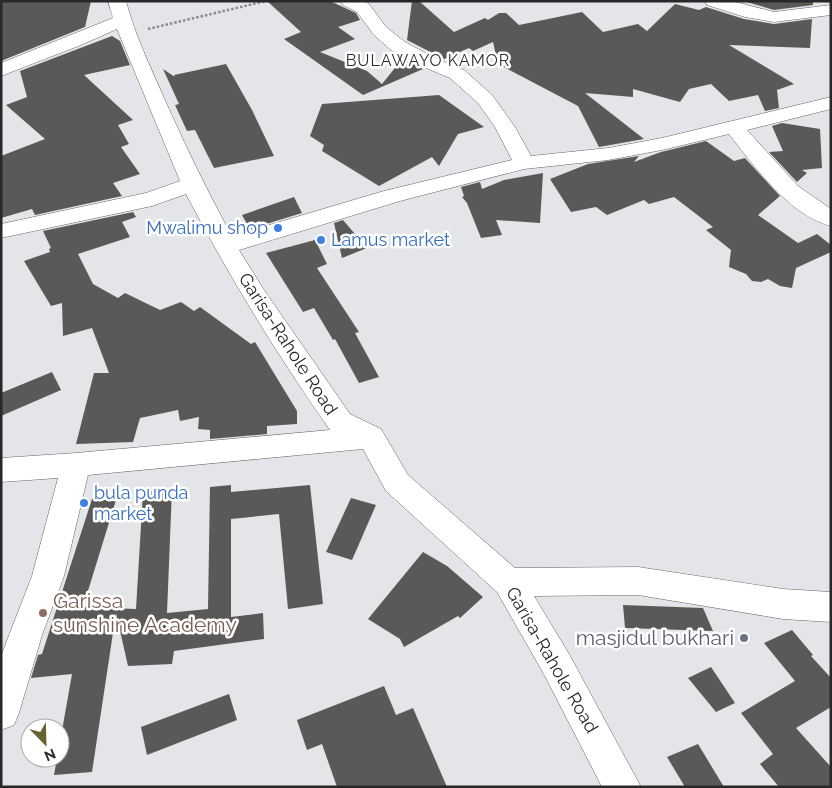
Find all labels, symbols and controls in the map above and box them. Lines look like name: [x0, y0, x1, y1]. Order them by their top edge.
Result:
district label: BULAWAYO KAMOR: [346, 51, 510, 70]
place label: Mwalimu shop: [146, 217, 268, 238]
marker: Mwalimu shop: [272, 222, 284, 234]
place label: Lamus market: [331, 229, 450, 250]
marker: Lamus market: [315, 234, 327, 246]
street label: Garisa-Rahole Road: [235, 269, 342, 419]
place label: bula punda market: [94, 482, 188, 524]
marker: bula punda market: [78, 497, 90, 509]
street label: Garisa-Rahole Road: [502, 583, 603, 736]
place label: Garissa sunshine Academy: [53, 588, 237, 637]
marker: Garissa sunshine Academy: [37, 607, 49, 619]
place label: masjidul bukhari: [576, 625, 734, 650]
marker: masjidul bukhari: [738, 632, 750, 644]
north arrow: [20, 718, 70, 768]
text: N: [42, 746, 58, 764]

